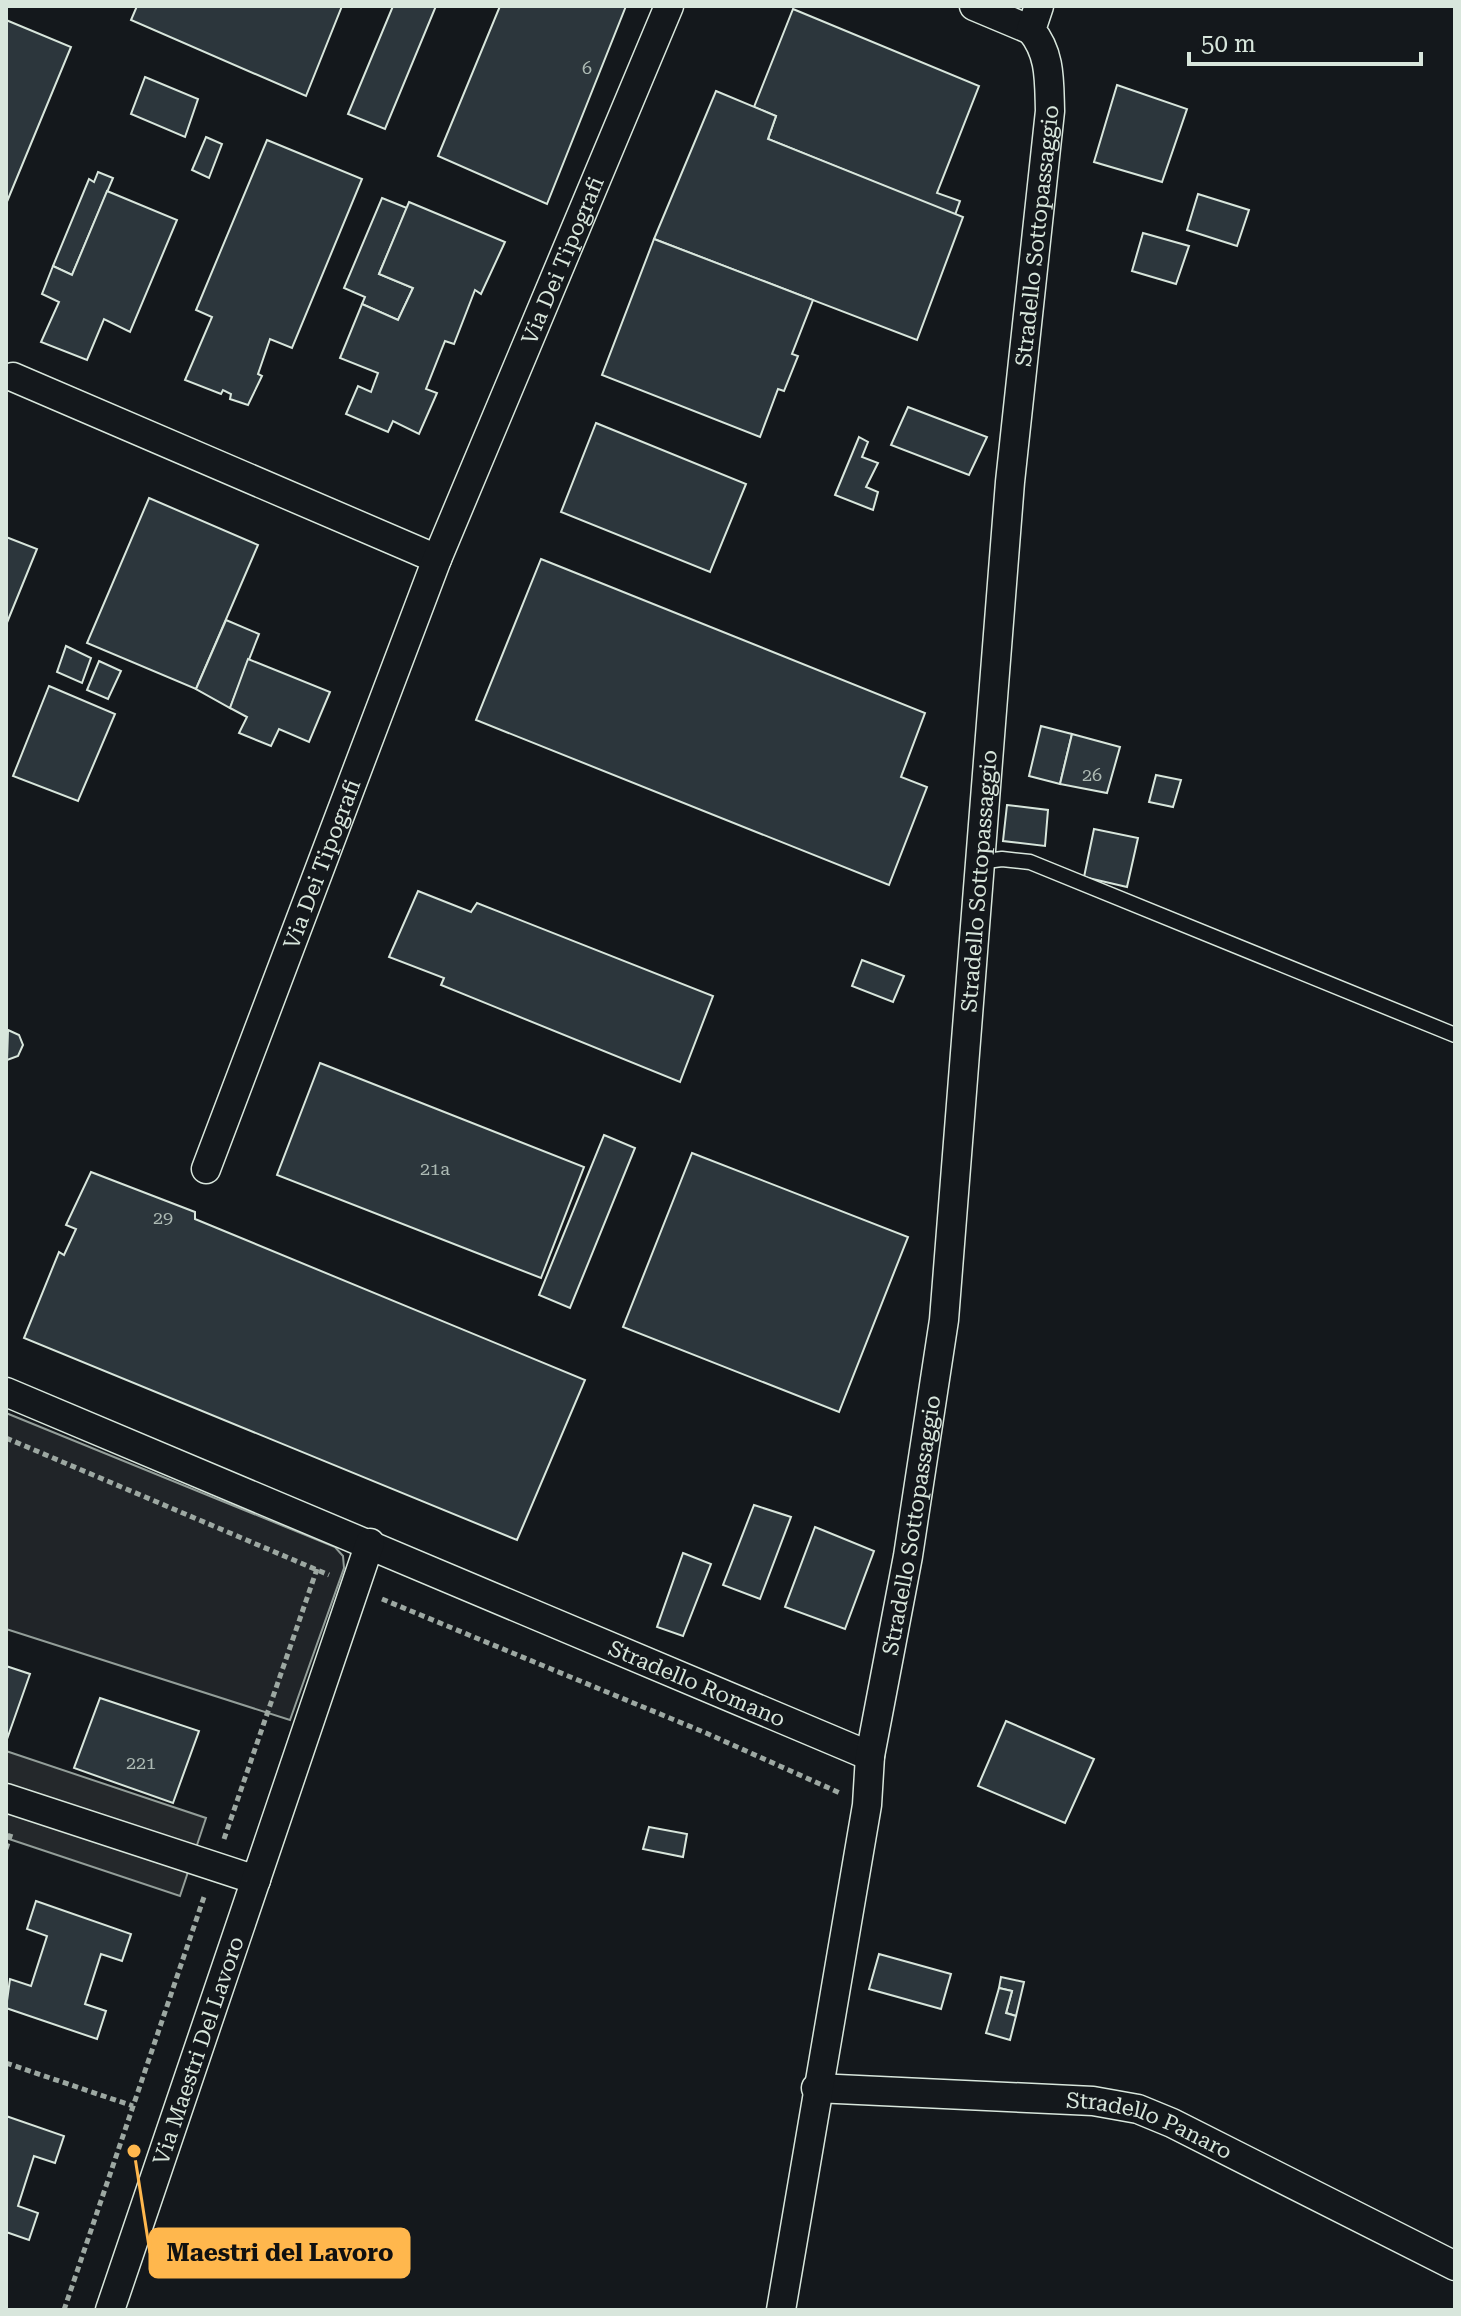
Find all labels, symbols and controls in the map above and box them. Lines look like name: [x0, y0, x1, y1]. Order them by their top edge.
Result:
scale bar: [1189, 16, 1421, 66]
text: 50 m: [1201, 30, 1256, 58]
house number: 6: [582, 57, 592, 78]
street label: Stradello Sottopassaggio: [1010, 104, 1063, 368]
street label: Via Dei Tipografi: [516, 173, 609, 348]
street label: Stradello Sottopassaggio: [956, 749, 1001, 1013]
house number: 26: [1082, 764, 1102, 785]
street label: Via Dei Tipografi: [278, 776, 365, 952]
house number: 21a: [420, 1158, 450, 1179]
house number: 29: [153, 1207, 173, 1228]
street label: Stradello Sottopassaggio: [877, 1393, 945, 1657]
street label: Stradello Romano: [605, 1635, 789, 1731]
house number: 221: [126, 1752, 156, 1773]
street label: Via Maestri Del Lavoro: [148, 1933, 248, 2168]
street label: Stradello Panaro: [1066, 2087, 1236, 2164]
callout: Maestri del Lavoro: [150, 2229, 409, 2277]
text: Maestri del Lavoro: [167, 2239, 393, 2267]

